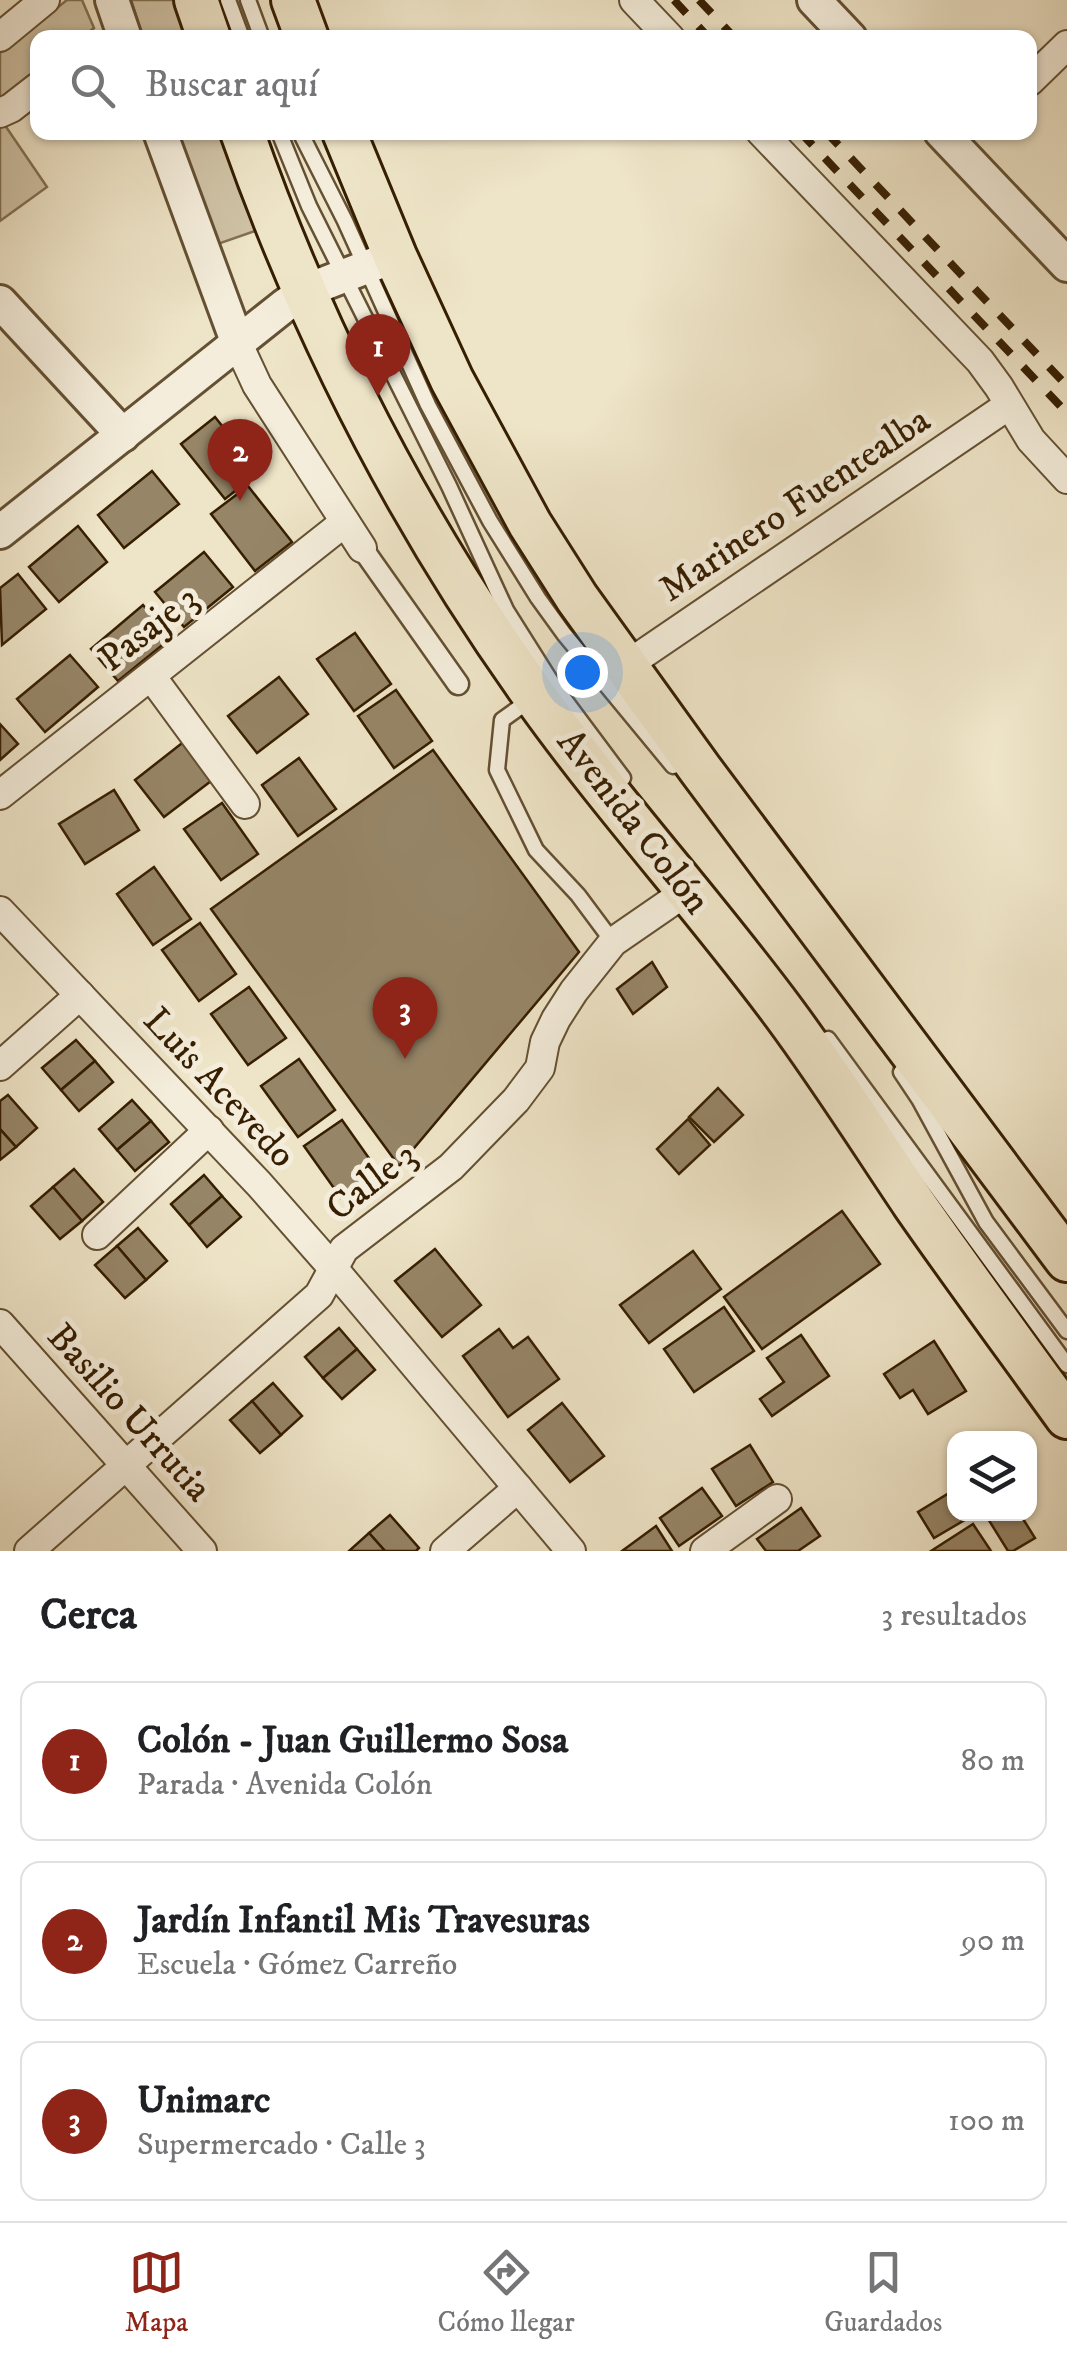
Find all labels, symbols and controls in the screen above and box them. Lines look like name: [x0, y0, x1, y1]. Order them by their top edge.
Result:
search box: [30, 30, 1037, 140]
icon: search: [65, 58, 120, 113]
text: Buscar aquí: [145, 61, 318, 109]
pin: 1: [346, 314, 410, 396]
street label: Marinero Fuentealba: [650, 397, 940, 613]
pin: 2: [208, 418, 272, 501]
street label: Pasaje 3: [89, 575, 209, 683]
your location: [557, 647, 608, 698]
street label: Avenida Colón: [546, 720, 720, 924]
pin: 3: [372, 976, 438, 1059]
street label: Luis Acevedo: [132, 998, 306, 1178]
street label: Calle 3: [317, 1132, 427, 1232]
street label: Basilio Urrutia: [36, 1314, 222, 1512]
map controls: [947, 1431, 1037, 1521]
button: layers: [947, 1431, 1037, 1521]
text: Cerca: [40, 1590, 137, 1642]
text: 3 resultados: [881, 1596, 1027, 1636]
text: Colón - Juan Guillermo Sosa: [137, 1717, 568, 1765]
text: 1: [69, 1741, 80, 1781]
text: 80 m: [961, 1741, 1025, 1781]
text: Parada · Avenida Colón: [137, 1765, 433, 1805]
text: Jardín Infantil Mis Travesuras: [137, 1897, 590, 1945]
text: 2: [67, 1921, 82, 1961]
text: 90 m: [961, 1921, 1025, 1961]
text: Escuela · Gómez Carreño: [137, 1945, 457, 1985]
text: Unimarc: [137, 2077, 270, 2125]
text: 3: [69, 2101, 80, 2141]
text: 100 m: [948, 2101, 1025, 2141]
text: Supermercado · Calle 3: [137, 2125, 426, 2165]
tab: Mapa: [125, 2245, 188, 2340]
tab: Cómo llegar: [438, 2245, 575, 2340]
tab: Guardados: [824, 2245, 942, 2340]

